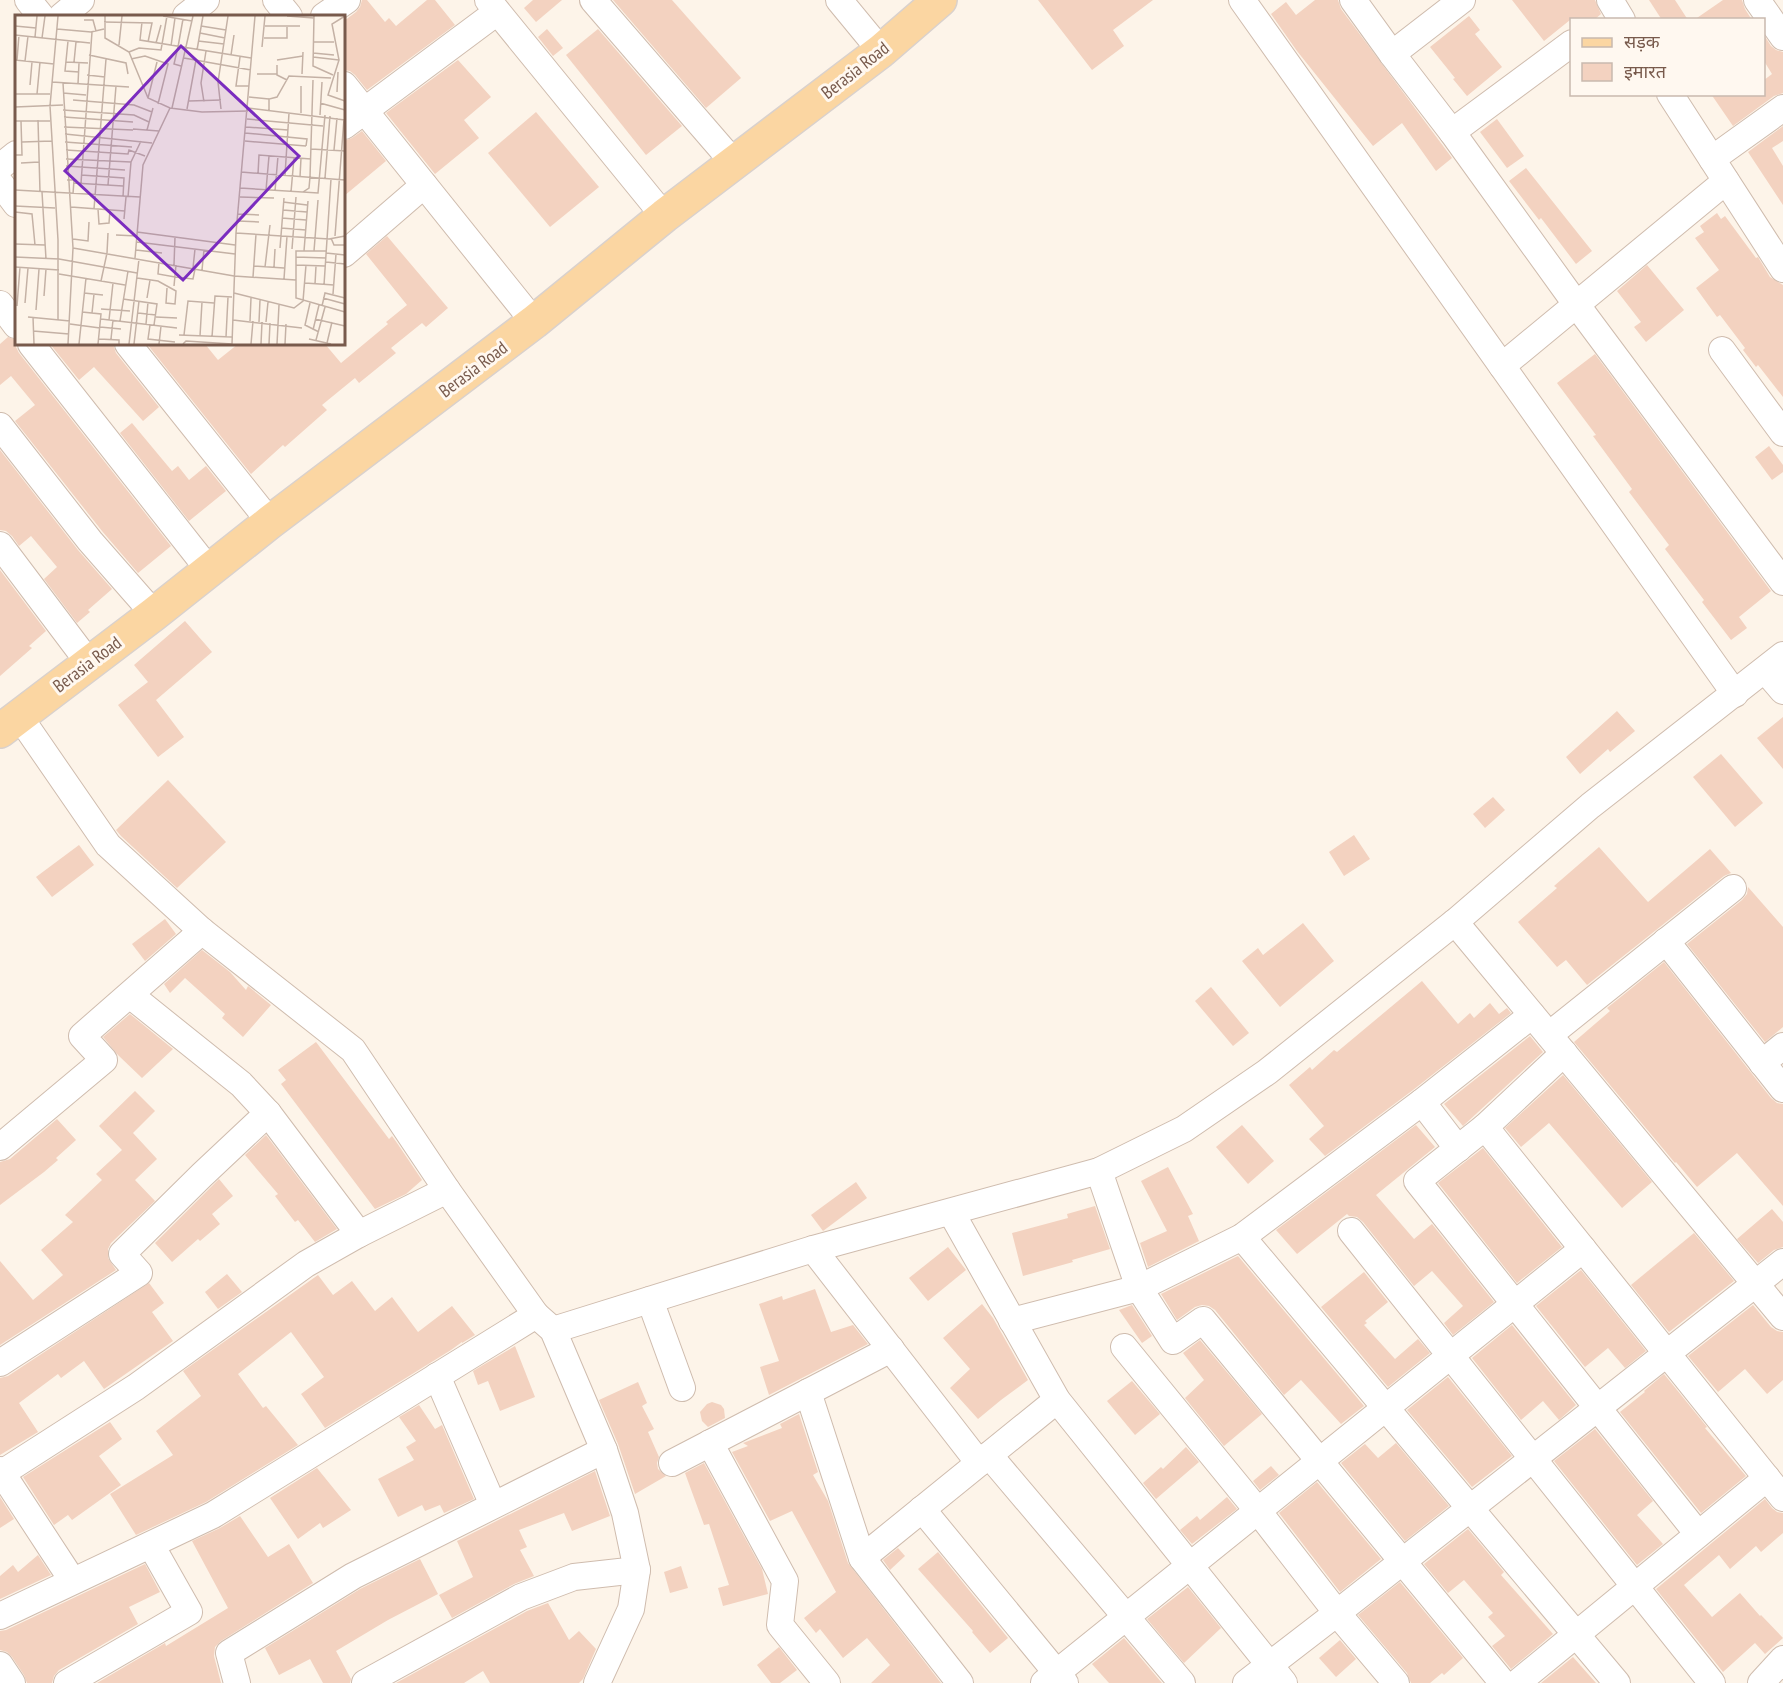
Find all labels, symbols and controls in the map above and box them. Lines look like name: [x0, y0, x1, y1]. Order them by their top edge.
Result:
inset map: [15, 15, 345, 345]
legend: [1570, 18, 1765, 96]
text: सड़क: [1624, 30, 1661, 53]
street label: Berasia Road: [816, 36, 894, 104]
text: इमारत: [1624, 60, 1667, 83]
street label: Berasia Road: [434, 336, 512, 402]
street label: Berasia Road: [48, 631, 126, 697]

